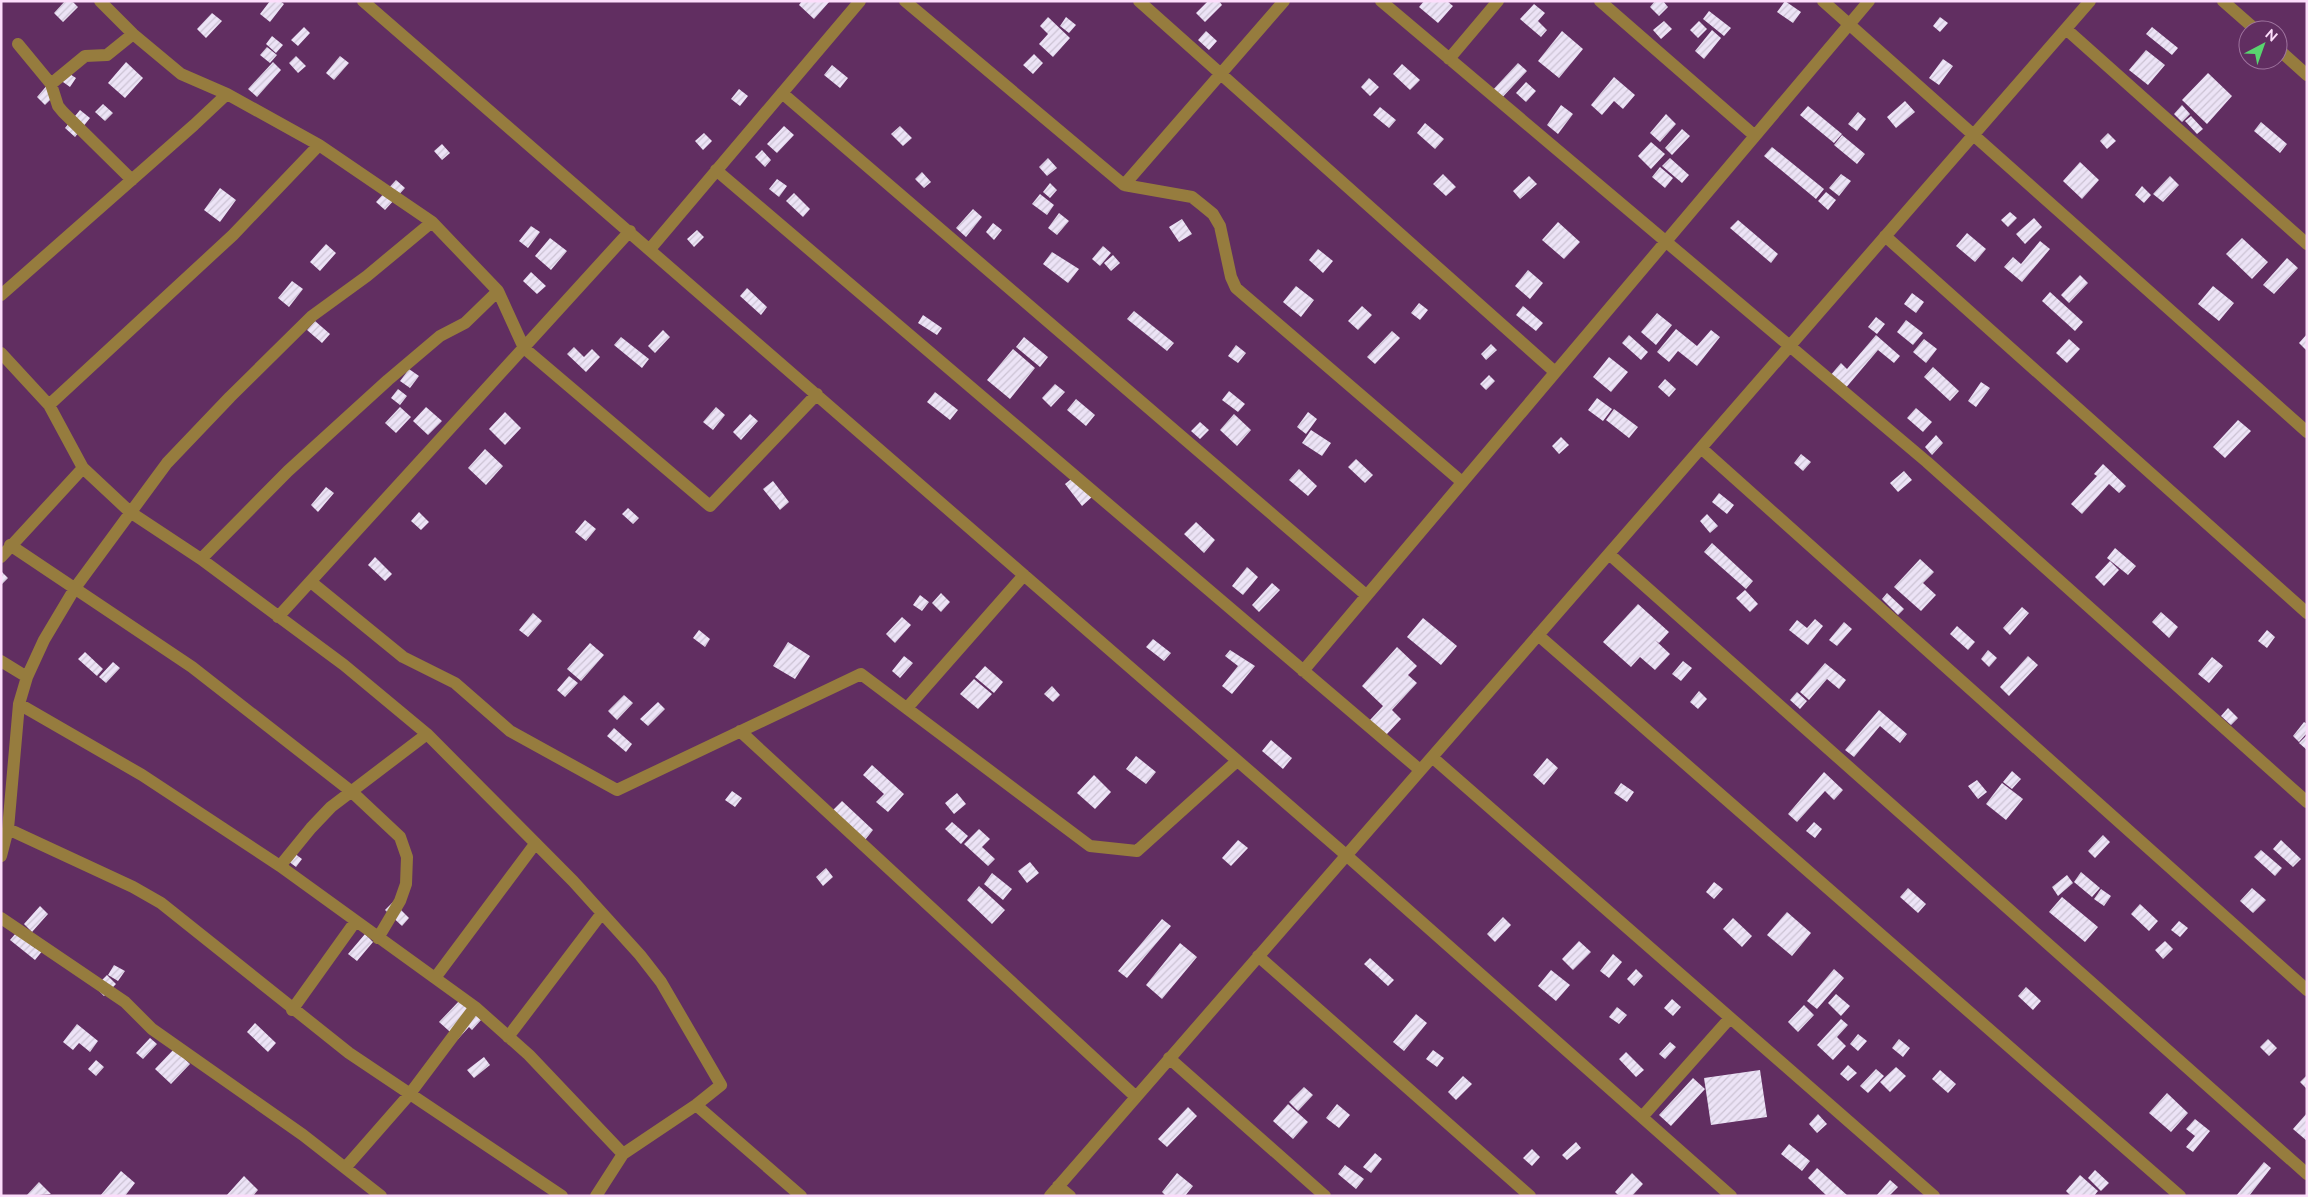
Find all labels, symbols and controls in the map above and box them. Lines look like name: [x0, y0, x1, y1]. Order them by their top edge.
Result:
north arrow: [2238, 20, 2288, 70]
text: N: [2262, 26, 2281, 45]

